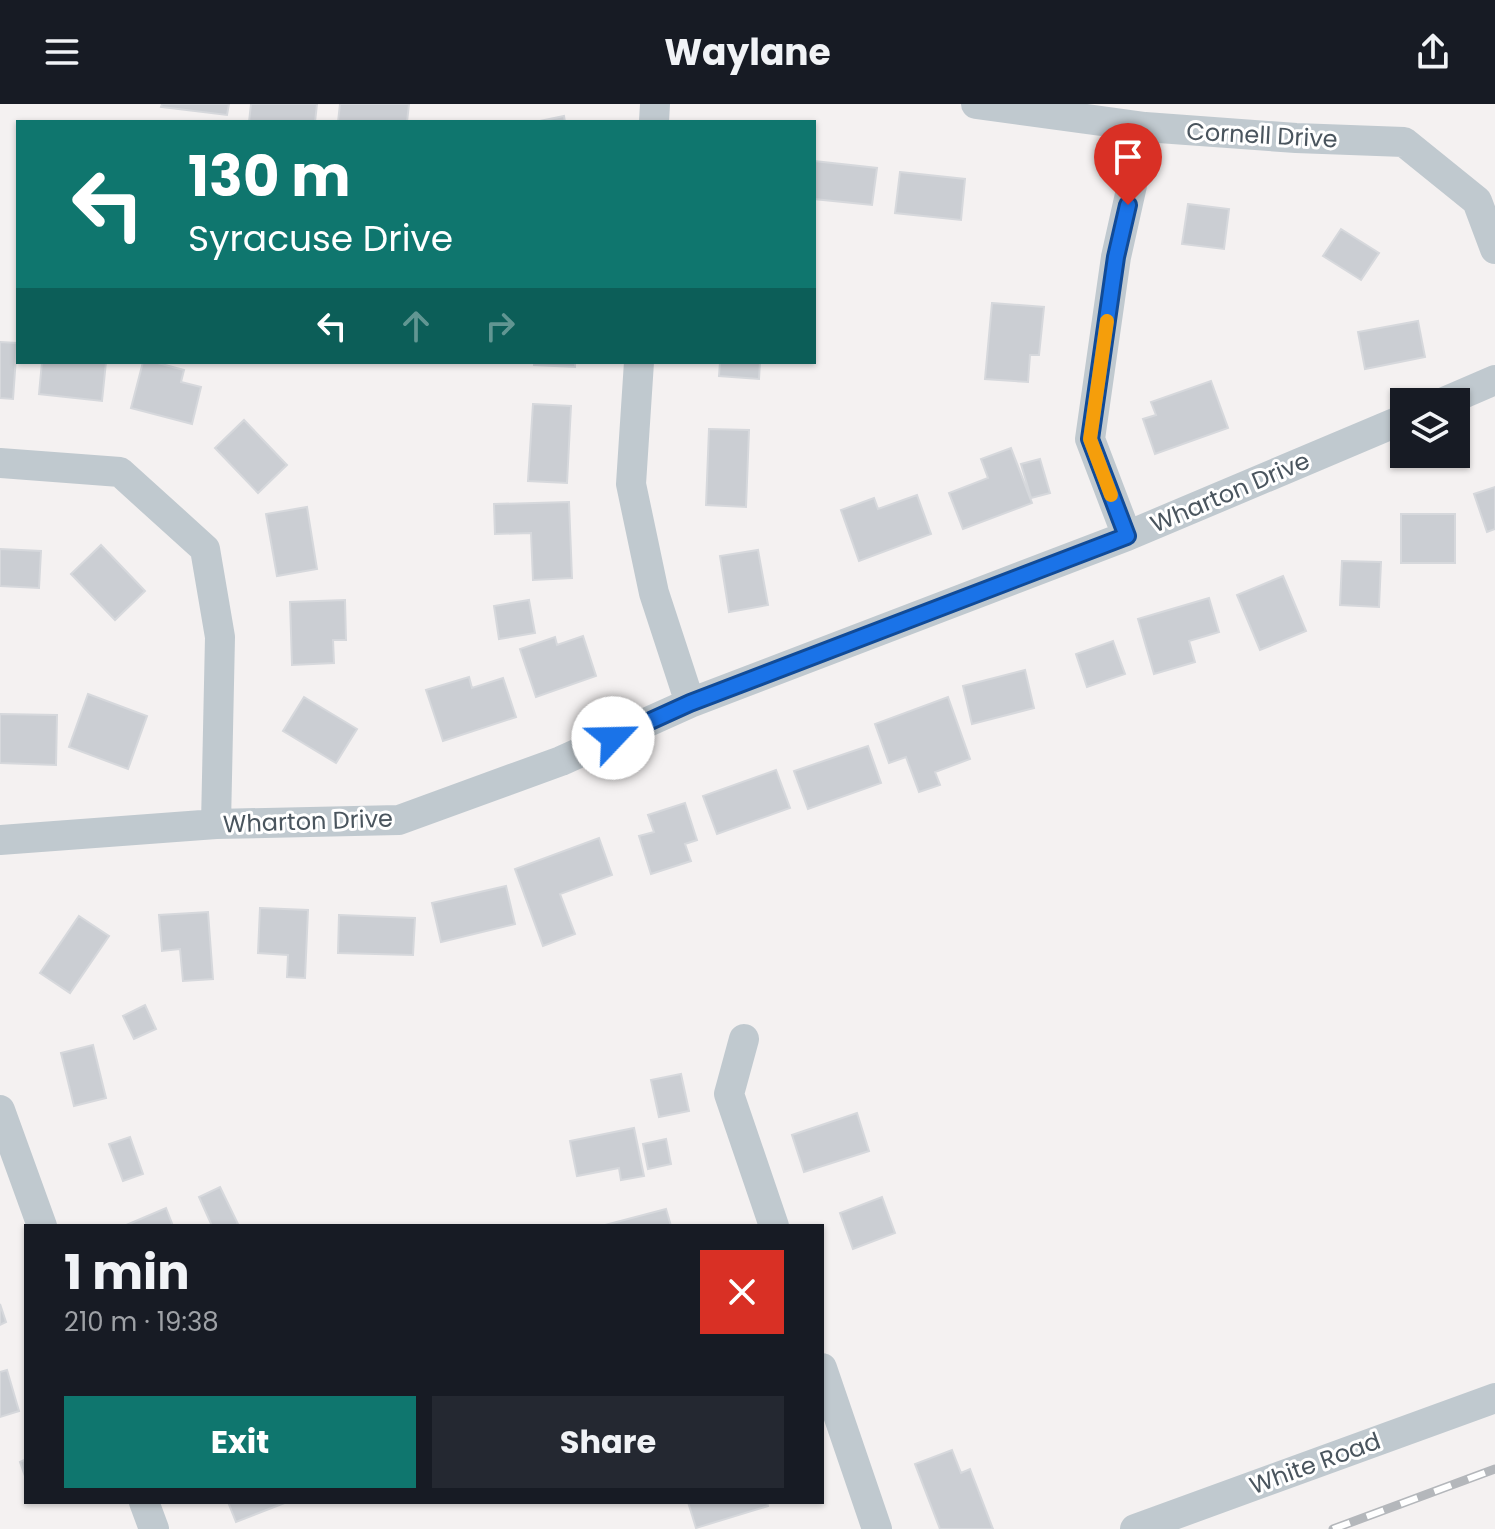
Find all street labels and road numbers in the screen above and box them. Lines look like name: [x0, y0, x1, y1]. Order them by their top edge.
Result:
street label: Cornell Drive: [1186, 115, 1338, 155]
street label: Wharton Drive: [1145, 444, 1315, 540]
street label: Wharton Drive: [222, 802, 394, 840]
street label: White Road: [1245, 1424, 1385, 1502]

